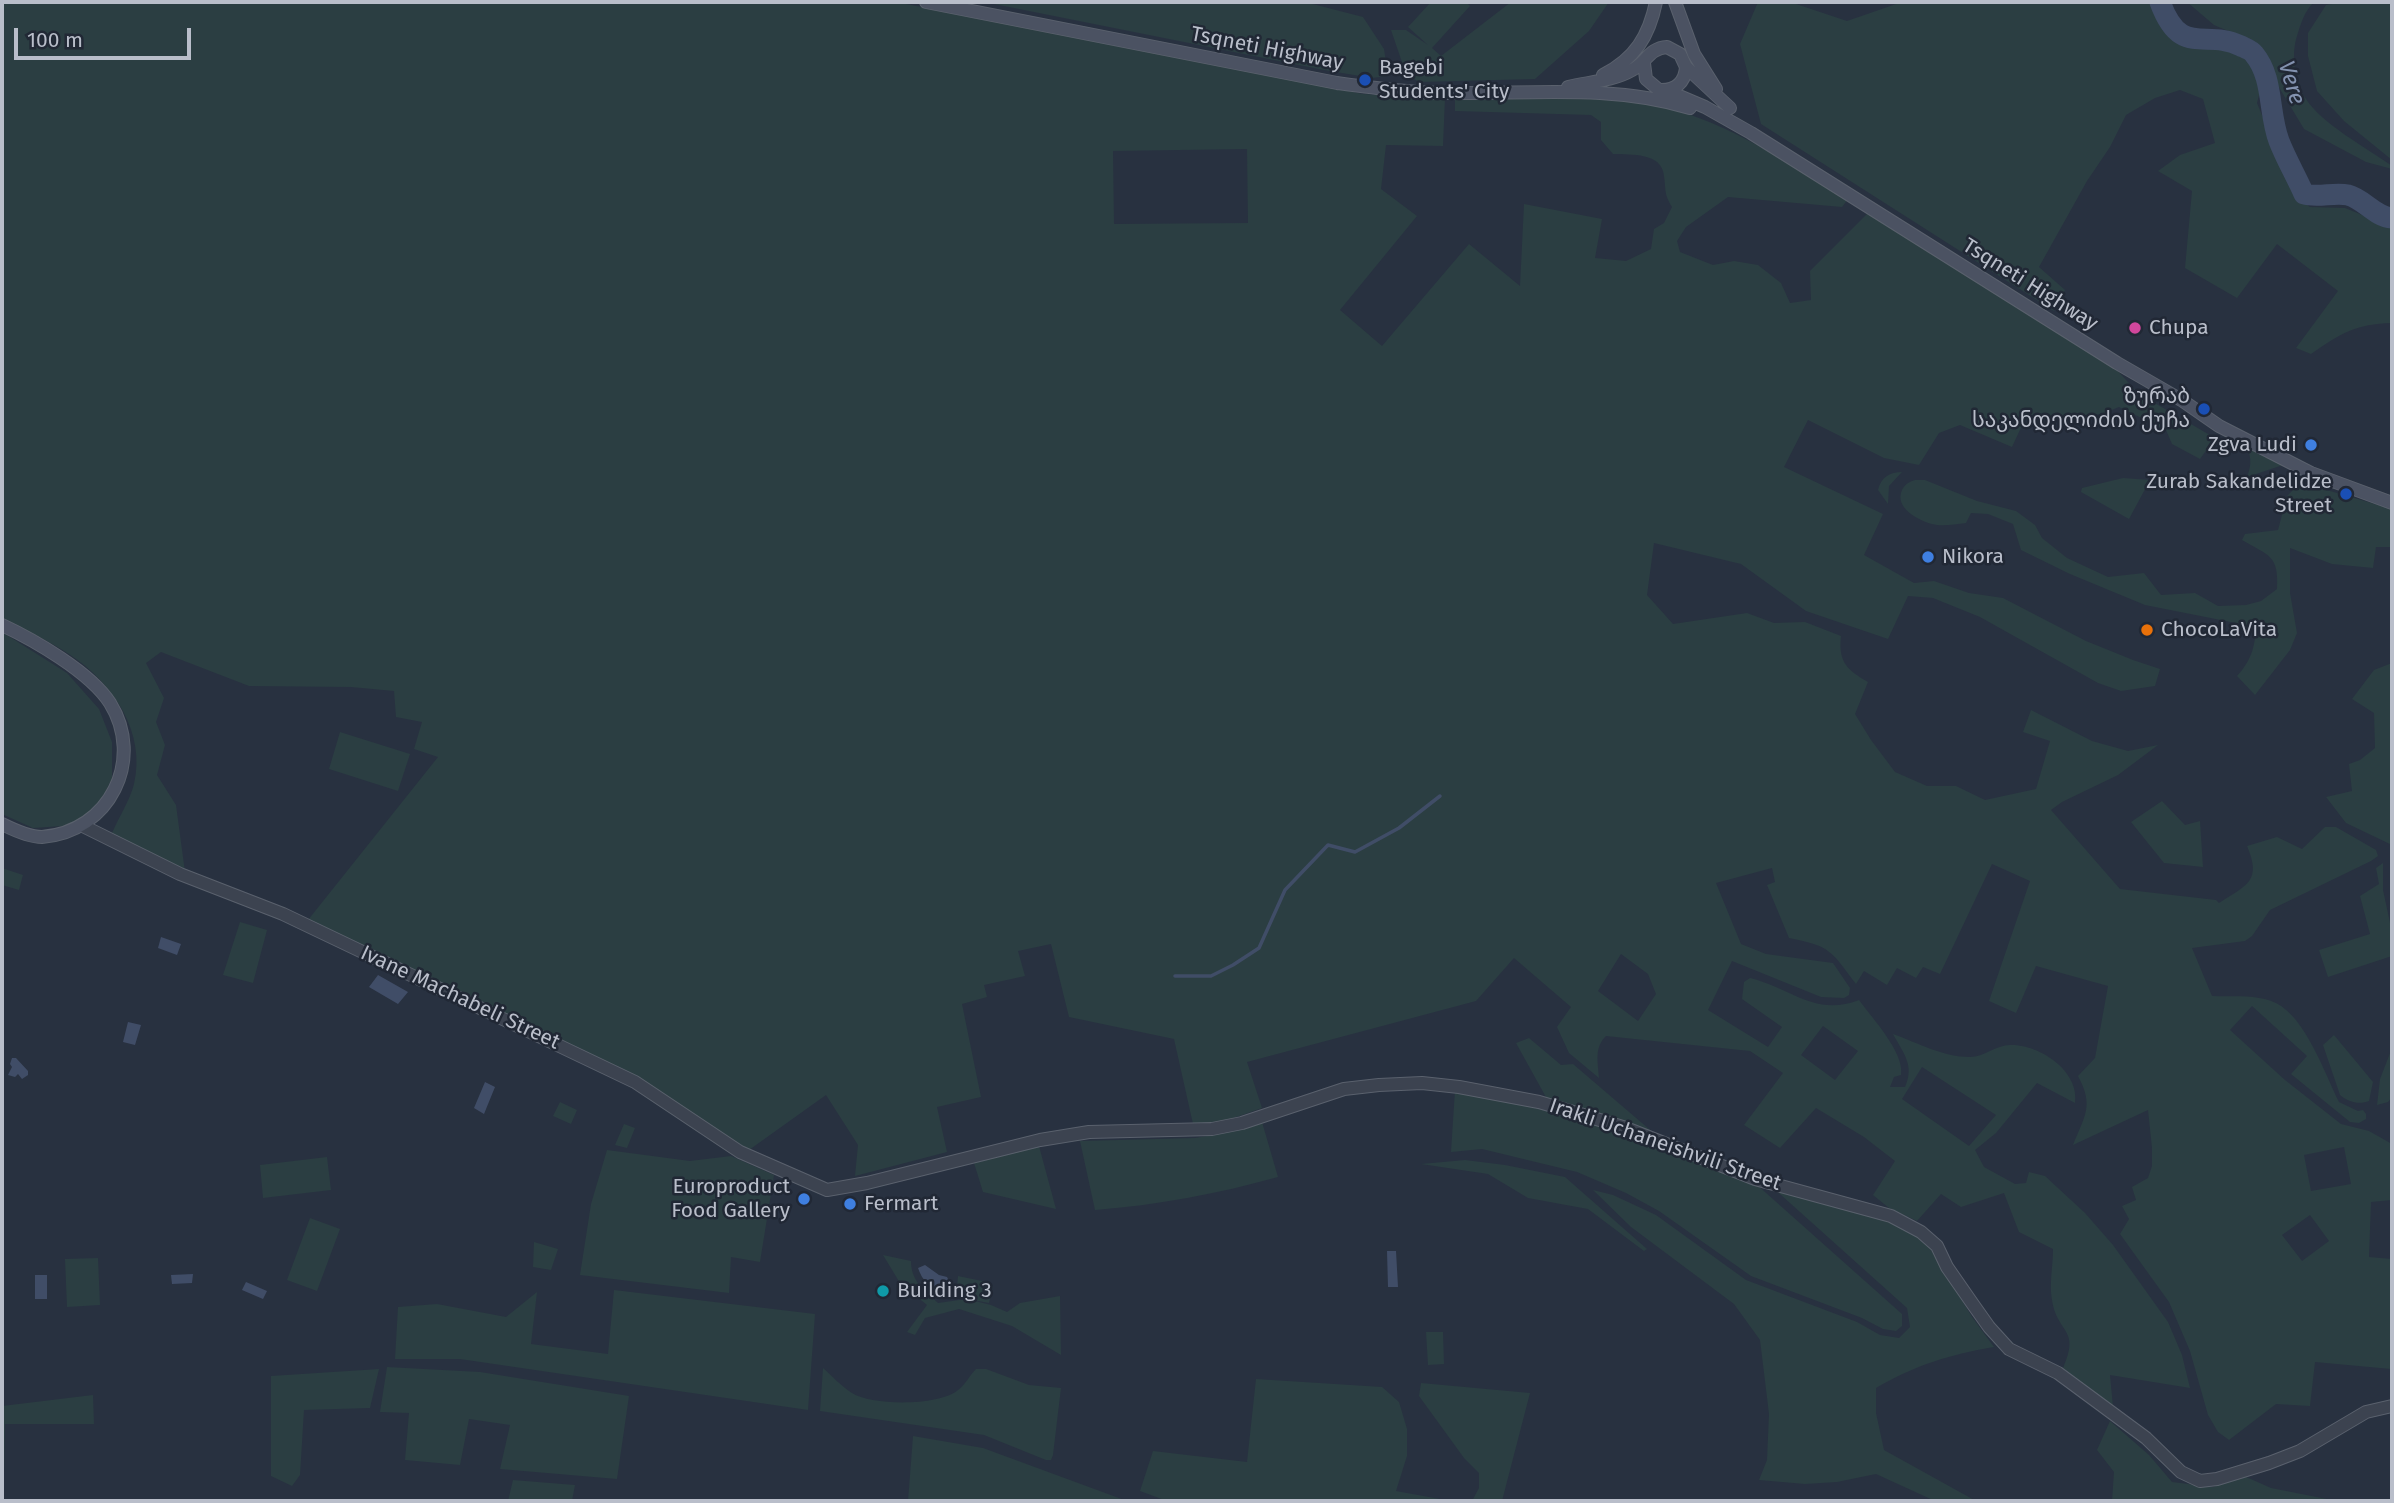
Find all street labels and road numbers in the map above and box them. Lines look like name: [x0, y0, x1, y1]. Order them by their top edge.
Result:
street label: Tsqneti Highway: [1189, 22, 1345, 76]
street label: Tsqneti Highway: [1958, 233, 2102, 337]
street label: Ivane Machabeli Street: [356, 941, 564, 1055]
street label: Irakli Uchaneishvili Street: [1546, 1093, 1784, 1197]

